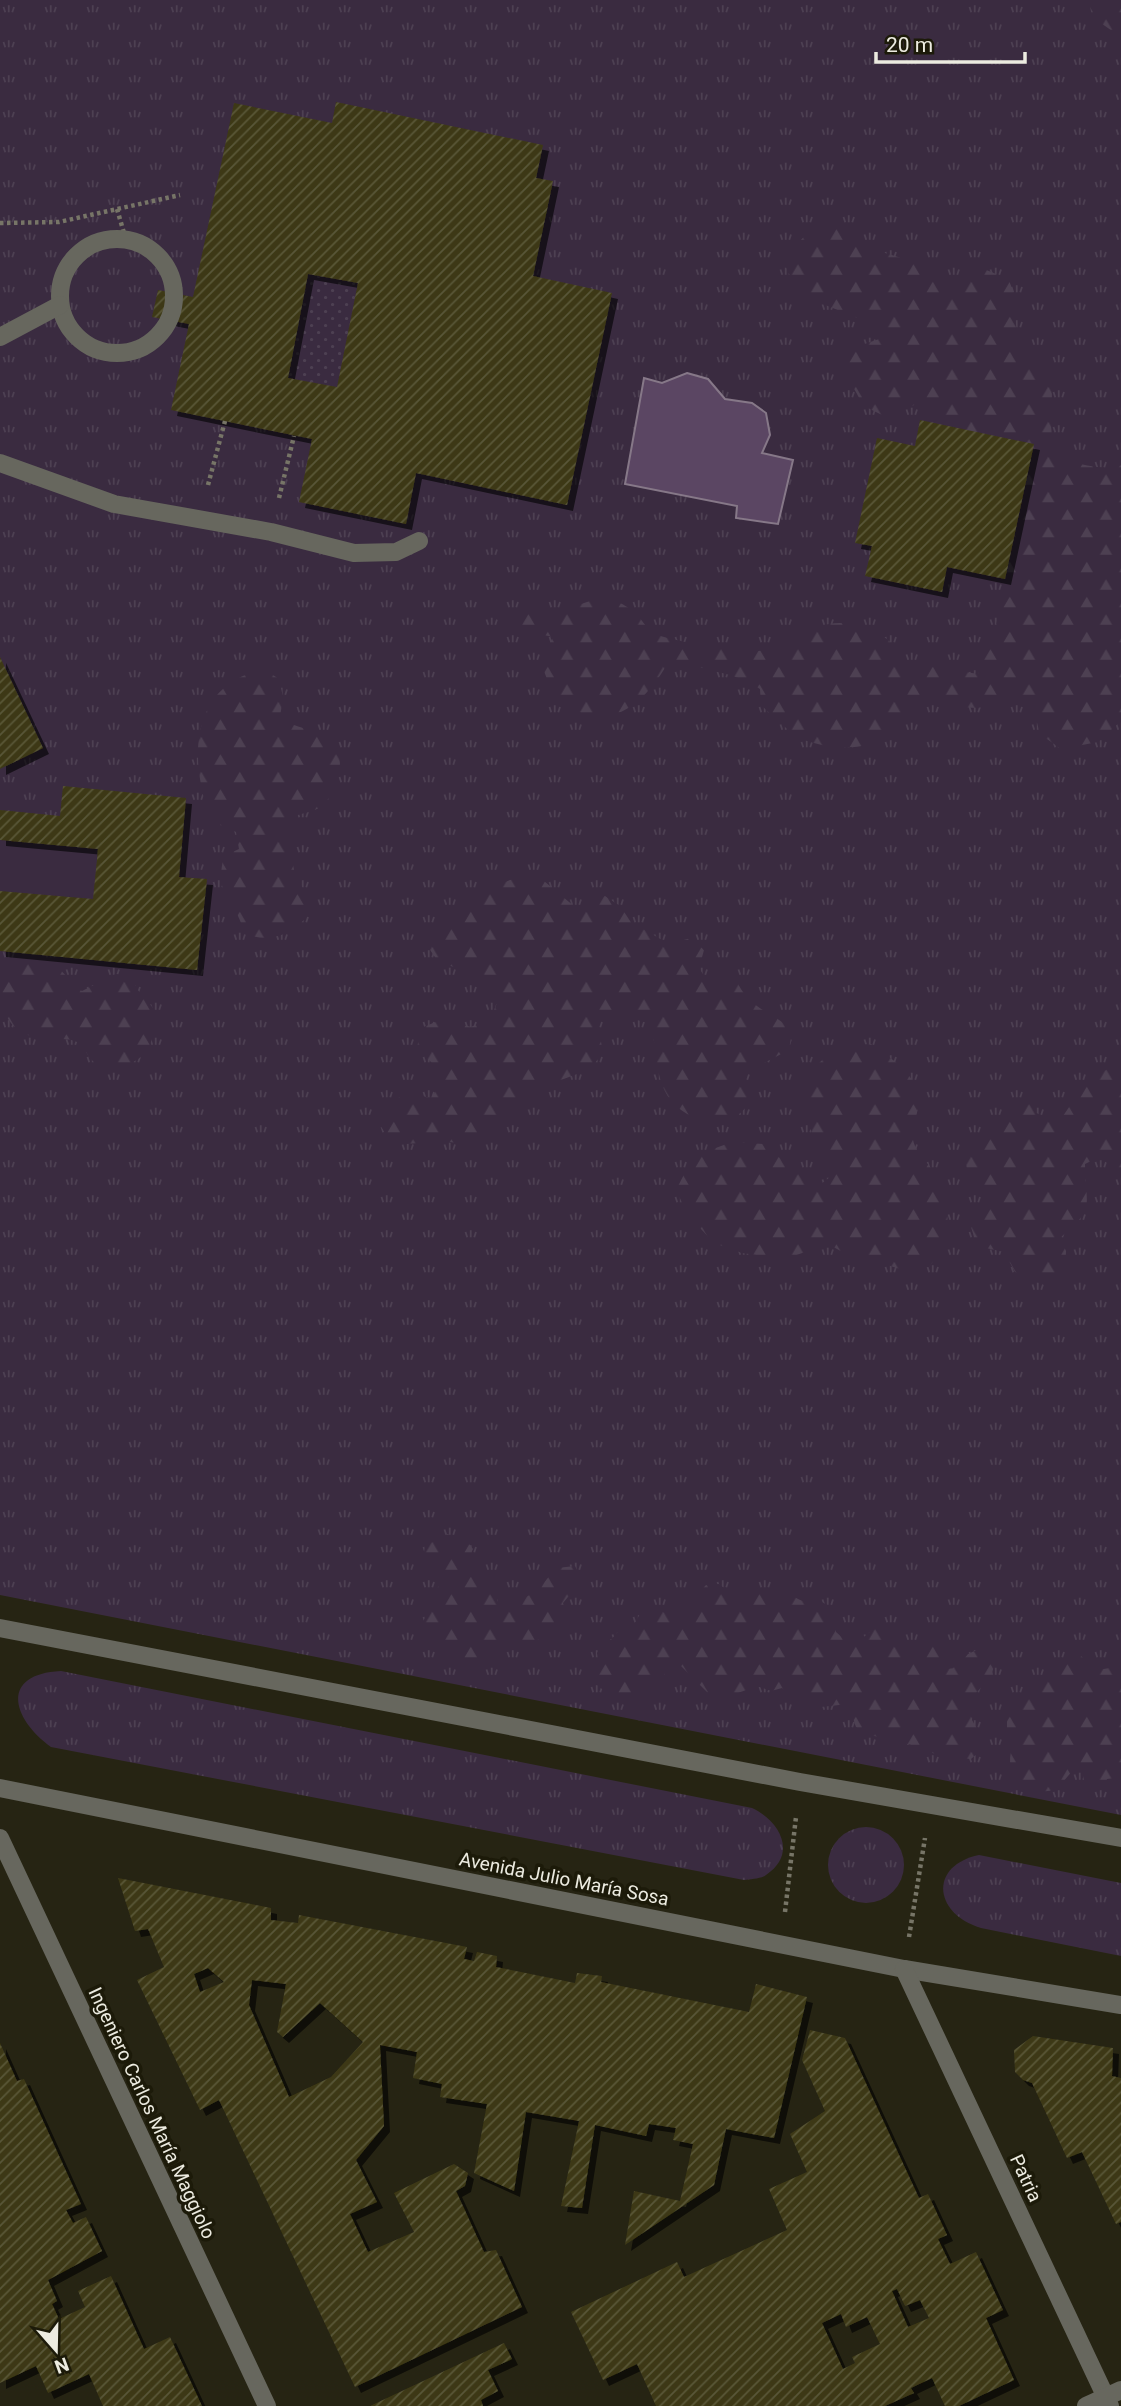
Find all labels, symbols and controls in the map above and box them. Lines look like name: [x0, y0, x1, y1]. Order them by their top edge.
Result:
scale bar: [876, 21, 1025, 65]
text: 20 m: [886, 33, 933, 57]
street label: Avenida Julio María Sosa: [457, 1847, 671, 1911]
street label: Ingeniero Carlos María Maggiolo: [84, 1984, 220, 2242]
street label: Patria: [1005, 2151, 1047, 2205]
north arrow: [21, 2315, 91, 2385]
text: N: [51, 2352, 72, 2379]

